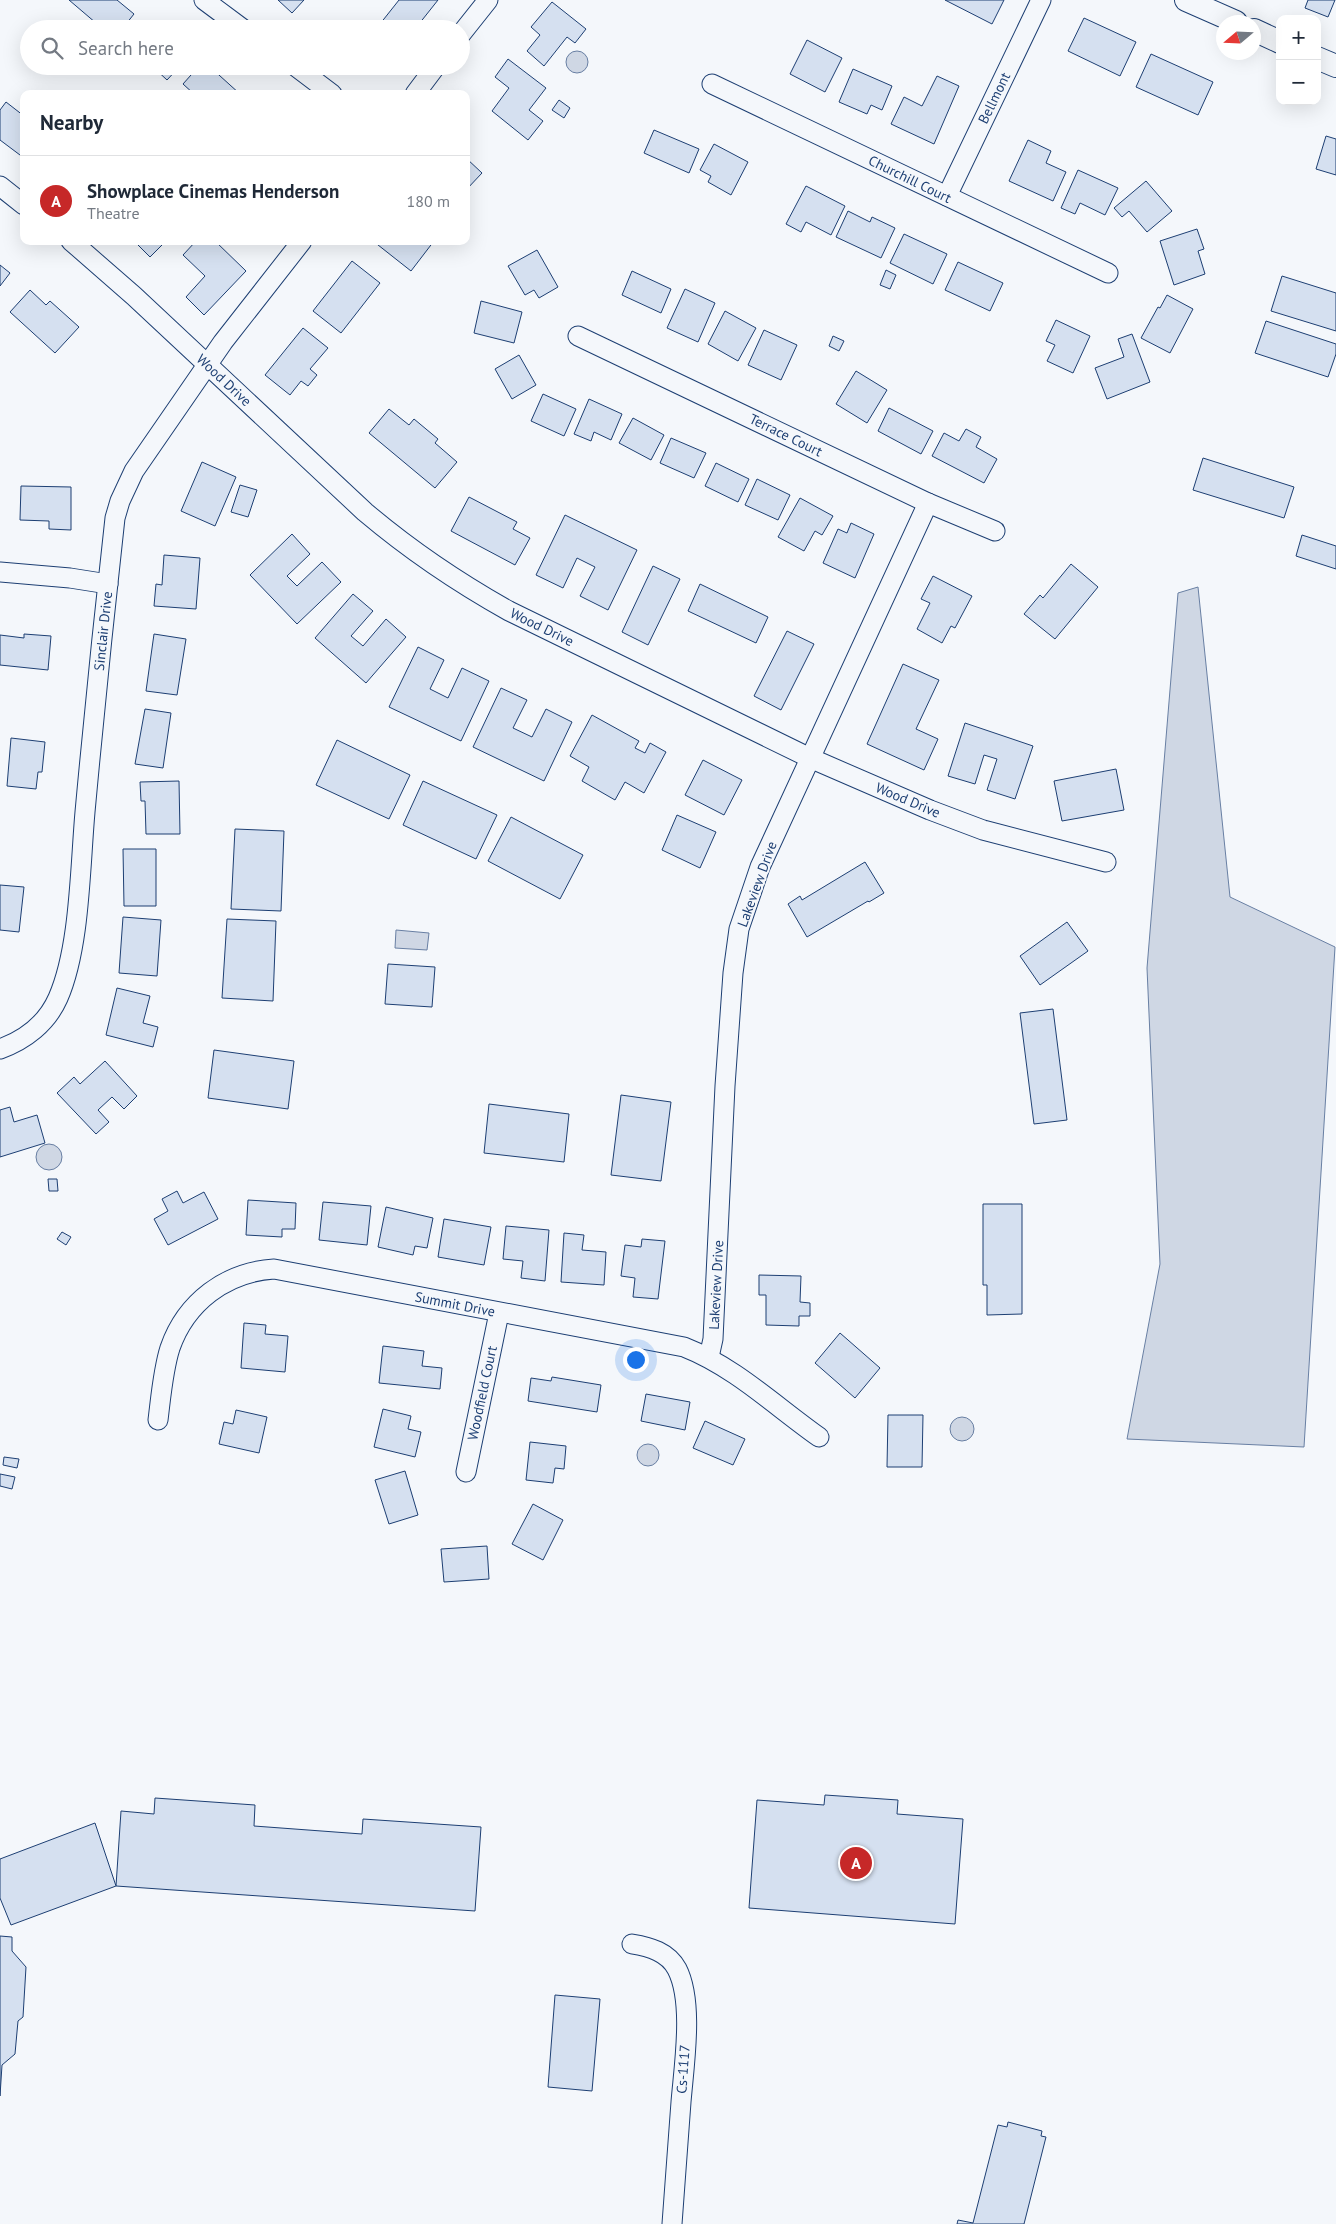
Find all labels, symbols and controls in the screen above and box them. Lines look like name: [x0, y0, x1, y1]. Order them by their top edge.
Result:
north arrow: [1216, 15, 1261, 60]
map controls: [1276, 15, 1321, 105]
button: +: [1276, 15, 1321, 60]
search box: [20, 20, 470, 75]
icon: search: [38, 34, 66, 62]
text: Search here: [78, 36, 174, 60]
button: −: [1276, 60, 1321, 105]
street label: Bellmont: [974, 69, 1014, 127]
text: Nearby: [40, 109, 103, 136]
street label: Churchill Court: [866, 151, 955, 207]
text: Showplace Cinemas Henderson: [87, 179, 339, 203]
text: A: [51, 191, 61, 211]
text: 180 m: [407, 191, 450, 211]
text: Theatre: [87, 203, 140, 223]
street label: Wood Drive: [193, 350, 255, 410]
street label: Terrace Court: [747, 410, 826, 460]
street label: Sinclair Drive: [90, 590, 116, 672]
street label: Wood Drive: [507, 604, 577, 650]
street label: Wood Drive: [873, 778, 943, 822]
street label: Lakeview Drive: [733, 839, 781, 929]
street label: Lakeview Drive: [705, 1240, 727, 1330]
street label: Summit Drive: [413, 1287, 497, 1321]
street label: Woodfield Court: [463, 1344, 501, 1442]
your location: [623, 1347, 649, 1373]
pin: A: [840, 1844, 872, 1882]
street label: Cs-1117: [672, 2044, 694, 2094]

